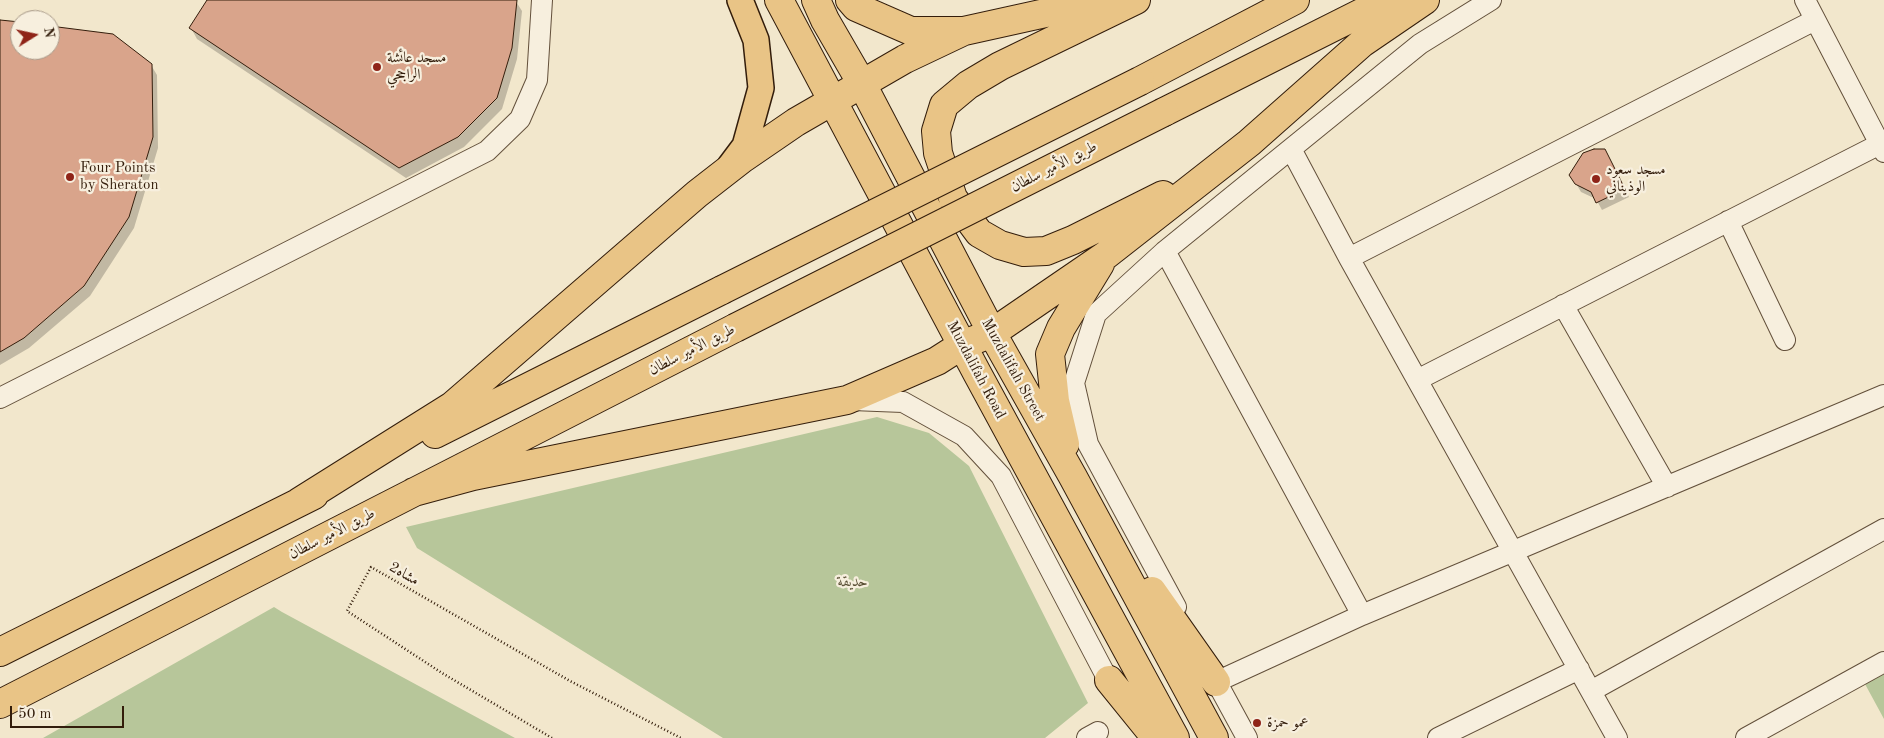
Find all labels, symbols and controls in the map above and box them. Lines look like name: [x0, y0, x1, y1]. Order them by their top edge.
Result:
north arrow: [10, 10, 60, 60]
text: N: [41, 26, 57, 39]
place label: مسجد عائشة الراجحي: [387, 49, 446, 84]
marker: مسجد عائشة الراجحي: [371, 61, 383, 73]
street label: طريق الأمير سلطان: [1008, 138, 1100, 196]
place label: Four Points by Sheraton: [80, 159, 159, 194]
place label: مسجد سعود الوذيناني: [1606, 161, 1666, 196]
marker: Four Points by Sheraton: [64, 171, 76, 183]
marker: مسجد سعود الوذيناني: [1590, 173, 1602, 185]
street label: Muzdalifah Street: [977, 315, 1049, 425]
street label: Muzdalifah Road: [943, 318, 1009, 422]
street label: طريق الأمير سلطان: [646, 321, 738, 379]
street label: طريق الأمير سلطان: [286, 505, 378, 563]
street label: مشاه2: [386, 558, 422, 590]
park label: حديقة: [838, 573, 868, 591]
scale bar: [12, 696, 126, 728]
text: 50 m: [18, 707, 52, 722]
place label: عمو حمزة: [1267, 714, 1309, 732]
marker: عمو حمزة: [1251, 717, 1263, 729]

